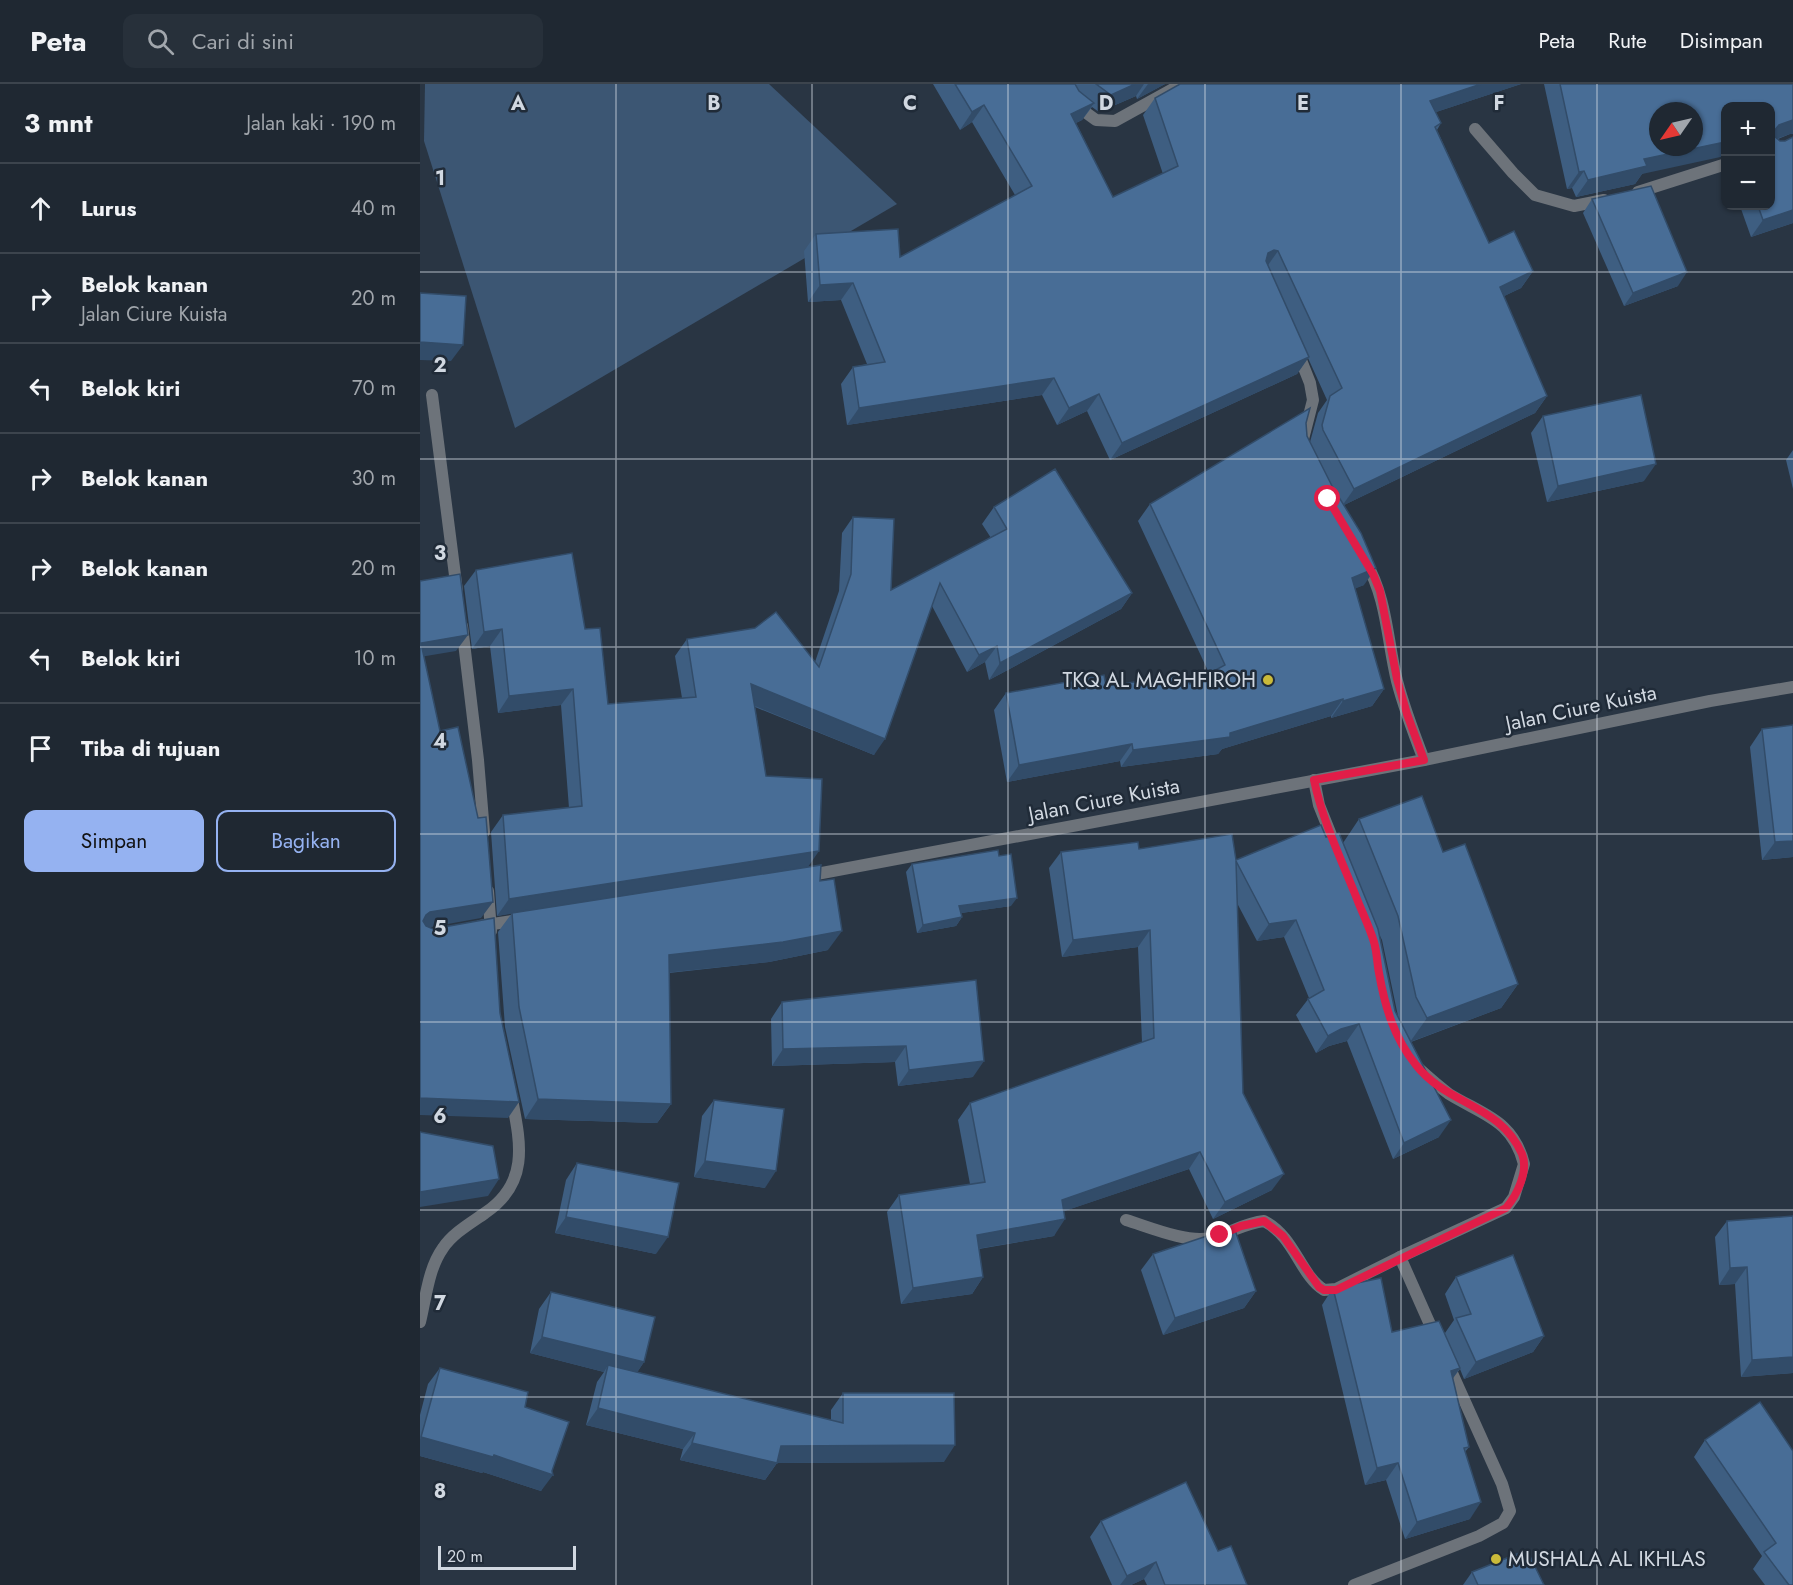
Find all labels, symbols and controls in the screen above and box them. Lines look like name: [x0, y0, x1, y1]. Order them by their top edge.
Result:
search box: [123, 14, 543, 68]
text: Peta: [30, 21, 87, 62]
icon: search: [144, 25, 177, 58]
text: Cari di sini: [192, 25, 294, 57]
text: Peta: [1538, 26, 1575, 56]
text: Rute: [1608, 26, 1647, 56]
text: Disimpan: [1680, 26, 1763, 56]
text: A: [510, 89, 526, 118]
text: B: [707, 89, 721, 118]
text: C: [903, 89, 917, 118]
text: D: [1099, 89, 1113, 118]
text: E: [1297, 89, 1309, 118]
text: F: [1493, 89, 1505, 118]
north arrow: [1649, 102, 1703, 156]
map controls: [1721, 102, 1775, 210]
button: +: [1721, 102, 1775, 156]
text: 3 mnt: [24, 104, 92, 142]
text: Jalan kaki · 190 m: [246, 109, 396, 138]
button: −: [1721, 156, 1775, 210]
text: 1: [435, 164, 445, 193]
icon: ahead: [24, 192, 57, 225]
text: Lurus: [81, 192, 137, 224]
text: 40 m: [351, 194, 396, 223]
text: Belok kanan: [81, 268, 208, 300]
icon: right: [24, 282, 57, 315]
text: 20 m: [351, 284, 396, 313]
text: Jalan Ciure Kuista: [81, 300, 227, 329]
text: 2: [433, 351, 447, 380]
icon: left: [24, 372, 57, 405]
text: Belok kiri: [81, 372, 180, 404]
text: 70 m: [352, 374, 396, 403]
icon: right: [24, 462, 57, 495]
text: Belok kanan: [81, 462, 208, 494]
text: 30 m: [351, 464, 396, 493]
route start: [1314, 485, 1340, 511]
text: 3: [434, 539, 446, 568]
icon: right: [24, 552, 57, 585]
text: Belok kanan: [81, 552, 208, 584]
text: 20 m: [351, 554, 396, 583]
icon: left: [24, 642, 57, 675]
text: Belok kiri: [81, 642, 180, 674]
text: 10 m: [353, 644, 396, 673]
place label: TKQ AL MAGHFIROH: [1062, 665, 1256, 695]
marker: TKQ AL MAGHFIROH: [1261, 673, 1275, 687]
street label: Jalan Ciure Kuista: [1500, 677, 1659, 739]
text: 4: [433, 727, 447, 756]
icon: arrive: [24, 732, 57, 765]
text: Tiba di tujuan: [81, 732, 220, 764]
street label: Jalan Ciure Kuista: [1023, 771, 1182, 830]
button: Simpan: [24, 810, 204, 872]
button: Bagikan: [216, 810, 396, 872]
text: 5: [434, 914, 447, 943]
text: 6: [433, 1102, 447, 1131]
route end: [1206, 1221, 1232, 1247]
text: 7: [434, 1289, 447, 1318]
text: 8: [434, 1477, 446, 1506]
scale bar: [438, 1543, 576, 1570]
place label: MUSHALA AL IKHLAS: [1508, 1544, 1706, 1574]
text: 20 m: [447, 1545, 483, 1568]
marker: MUSHALA AL IKHLAS: [1489, 1552, 1503, 1566]

